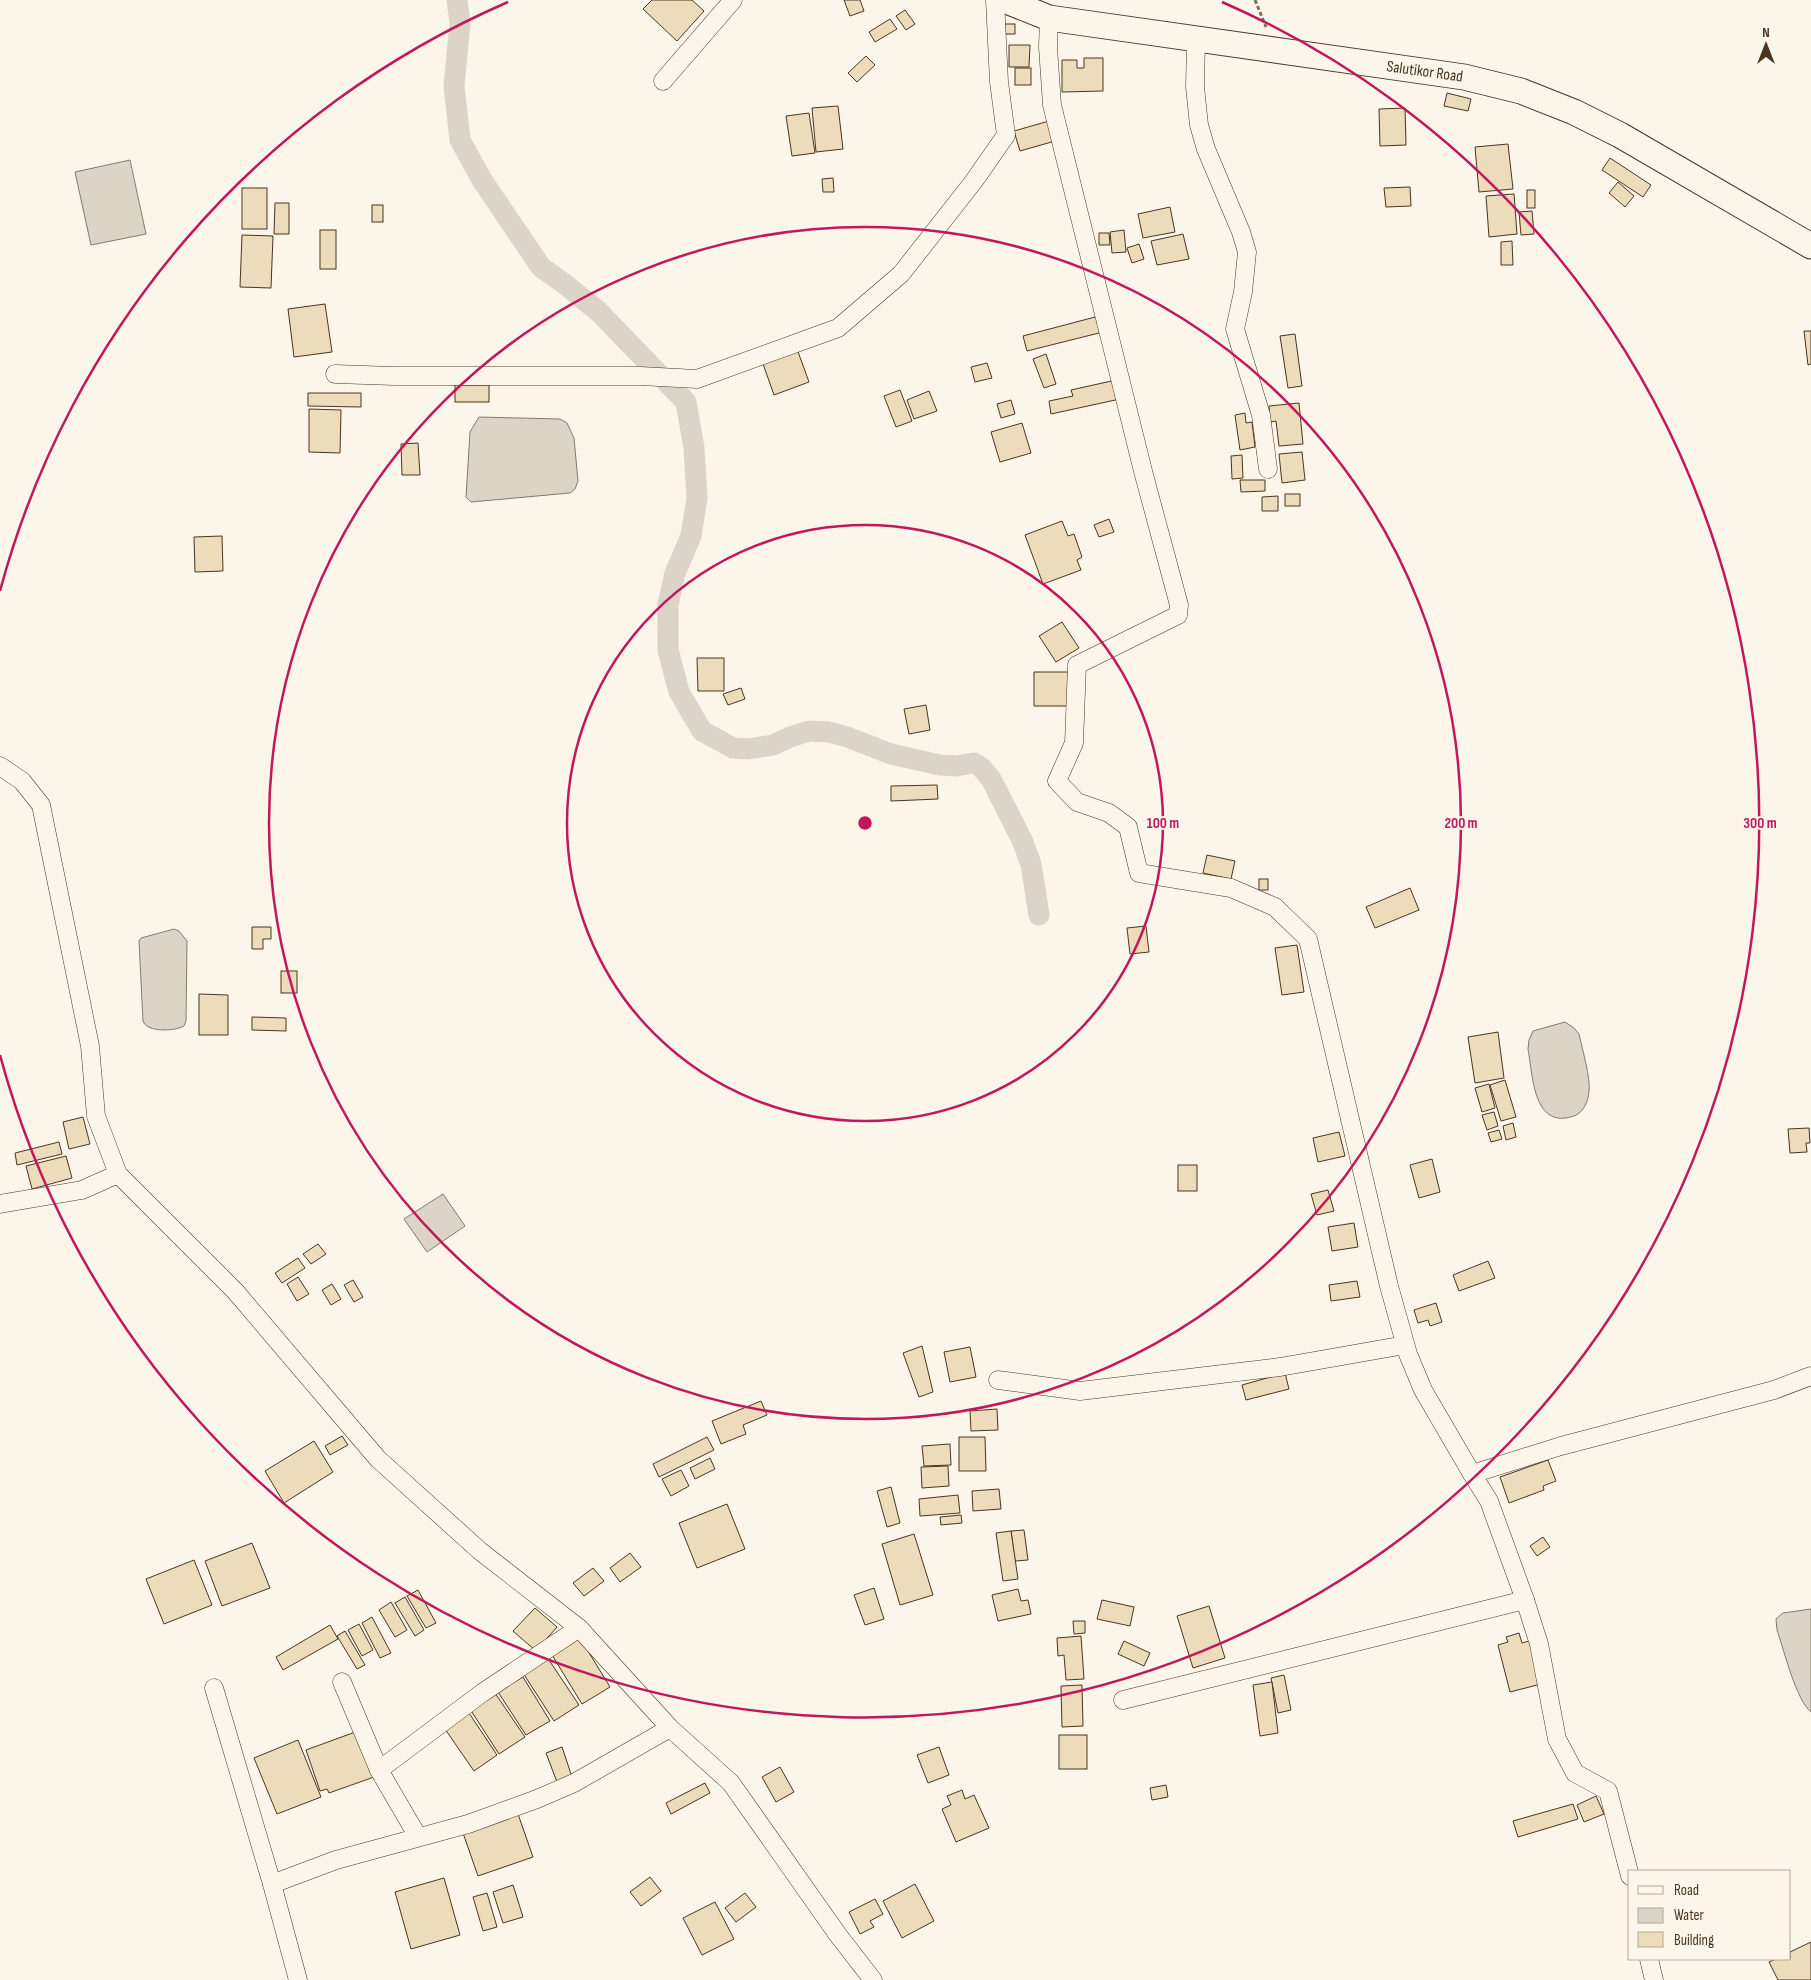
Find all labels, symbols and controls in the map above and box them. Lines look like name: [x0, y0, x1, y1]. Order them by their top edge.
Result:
north arrow: [1741, 20, 1791, 70]
text: N: [1762, 24, 1770, 41]
street label: Salutikor Road: [1385, 57, 1464, 86]
centre of rings: [856, 814, 874, 832]
text: 100 m: [1147, 814, 1179, 833]
text: 200 m: [1444, 814, 1478, 833]
text: 300 m: [1743, 814, 1777, 833]
legend: [1628, 1870, 1791, 1960]
text: Road: [1674, 1881, 1699, 1900]
text: Water: [1674, 1906, 1705, 1925]
text: Building: [1674, 1931, 1714, 1950]

